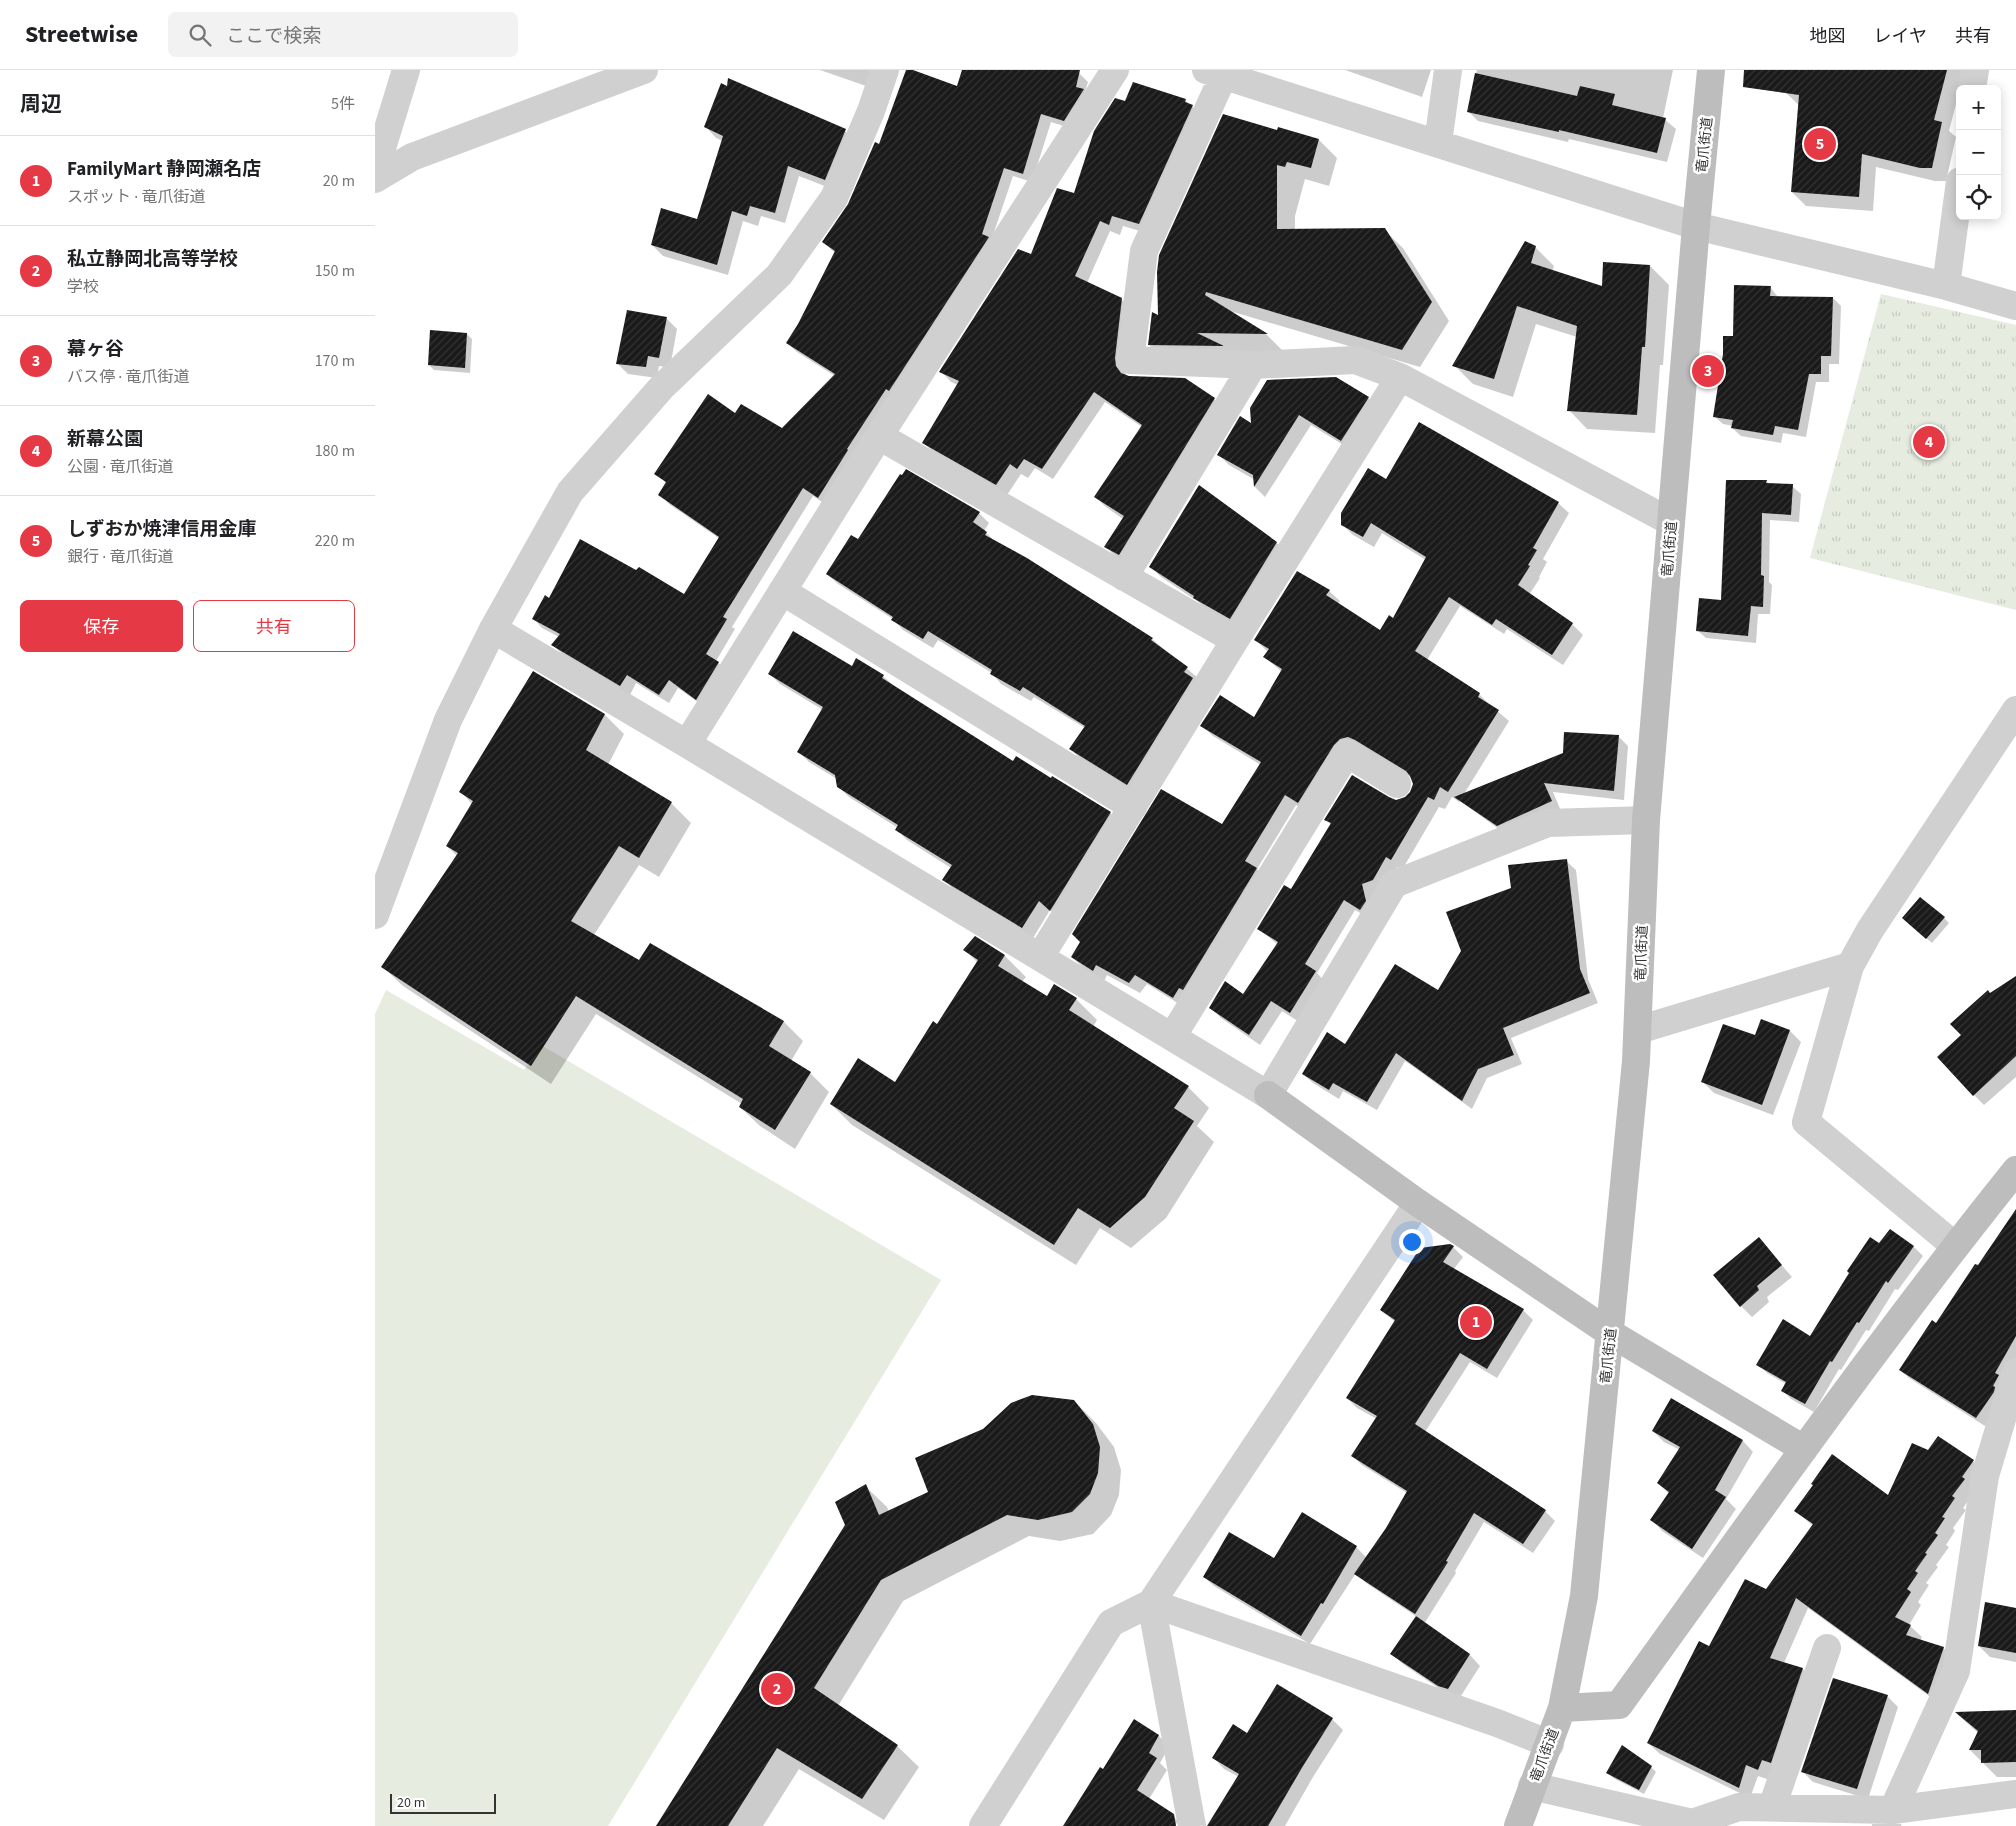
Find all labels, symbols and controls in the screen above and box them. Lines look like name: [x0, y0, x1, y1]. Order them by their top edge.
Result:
search box: [168, 12, 518, 57]
text: Streetwise: [25, 17, 138, 52]
icon: search: [186, 21, 214, 49]
text: ここで検索: [226, 23, 321, 50]
text: 地図: [1810, 24, 1846, 49]
text: レイヤ: [1874, 24, 1927, 49]
text: 共有: [1955, 24, 1991, 49]
map controls: [1956, 85, 2001, 220]
button: +: [1956, 85, 2001, 130]
text: 周辺: [20, 89, 62, 119]
text: 5件: [331, 93, 355, 115]
street label: 竜爪街道: [1692, 116, 1718, 174]
pin: 5: [1804, 125, 1836, 163]
button: −: [1956, 130, 2001, 175]
text: FamilyMart 静岡瀬名店: [67, 156, 261, 183]
text: 1: [32, 170, 40, 192]
text: 20 m: [323, 170, 355, 192]
button: locate: [1956, 175, 2001, 220]
text: スポット · 竜爪街道: [67, 186, 205, 208]
text: 私立静岡北高等学校: [67, 246, 238, 273]
text: 2: [32, 260, 40, 282]
text: 150 m: [315, 260, 355, 282]
text: 学校: [67, 276, 99, 298]
text: 幕ヶ谷: [67, 336, 124, 363]
text: 3: [32, 350, 40, 372]
text: 170 m: [315, 350, 355, 372]
pin: 3: [1692, 352, 1724, 390]
text: バス停 · 竜爪街道: [67, 366, 189, 388]
pin: 4: [1913, 423, 1945, 461]
text: 新幕公園: [67, 426, 143, 453]
text: 4: [32, 440, 40, 462]
text: 180 m: [315, 440, 355, 462]
text: 公園 · 竜爪街道: [67, 456, 173, 478]
text: しずおか焼津信用金庫: [67, 516, 257, 543]
street label: 竜爪街道: [1658, 520, 1682, 578]
text: 5: [32, 530, 40, 552]
text: 220 m: [315, 530, 355, 552]
text: 銀行 · 竜爪街道: [67, 546, 173, 568]
button: 保存: [20, 600, 183, 652]
button: 共有: [193, 600, 355, 652]
street label: 竜爪街道: [1631, 925, 1653, 981]
your location: [1399, 1229, 1425, 1255]
pin: 1: [1460, 1303, 1492, 1341]
street label: 竜爪街道: [1596, 1327, 1622, 1385]
pin: 2: [761, 1670, 793, 1708]
street label: 竜爪街道: [1526, 1726, 1564, 1785]
scale bar: [390, 1791, 496, 1814]
text: 20 m: [397, 1793, 425, 1813]

